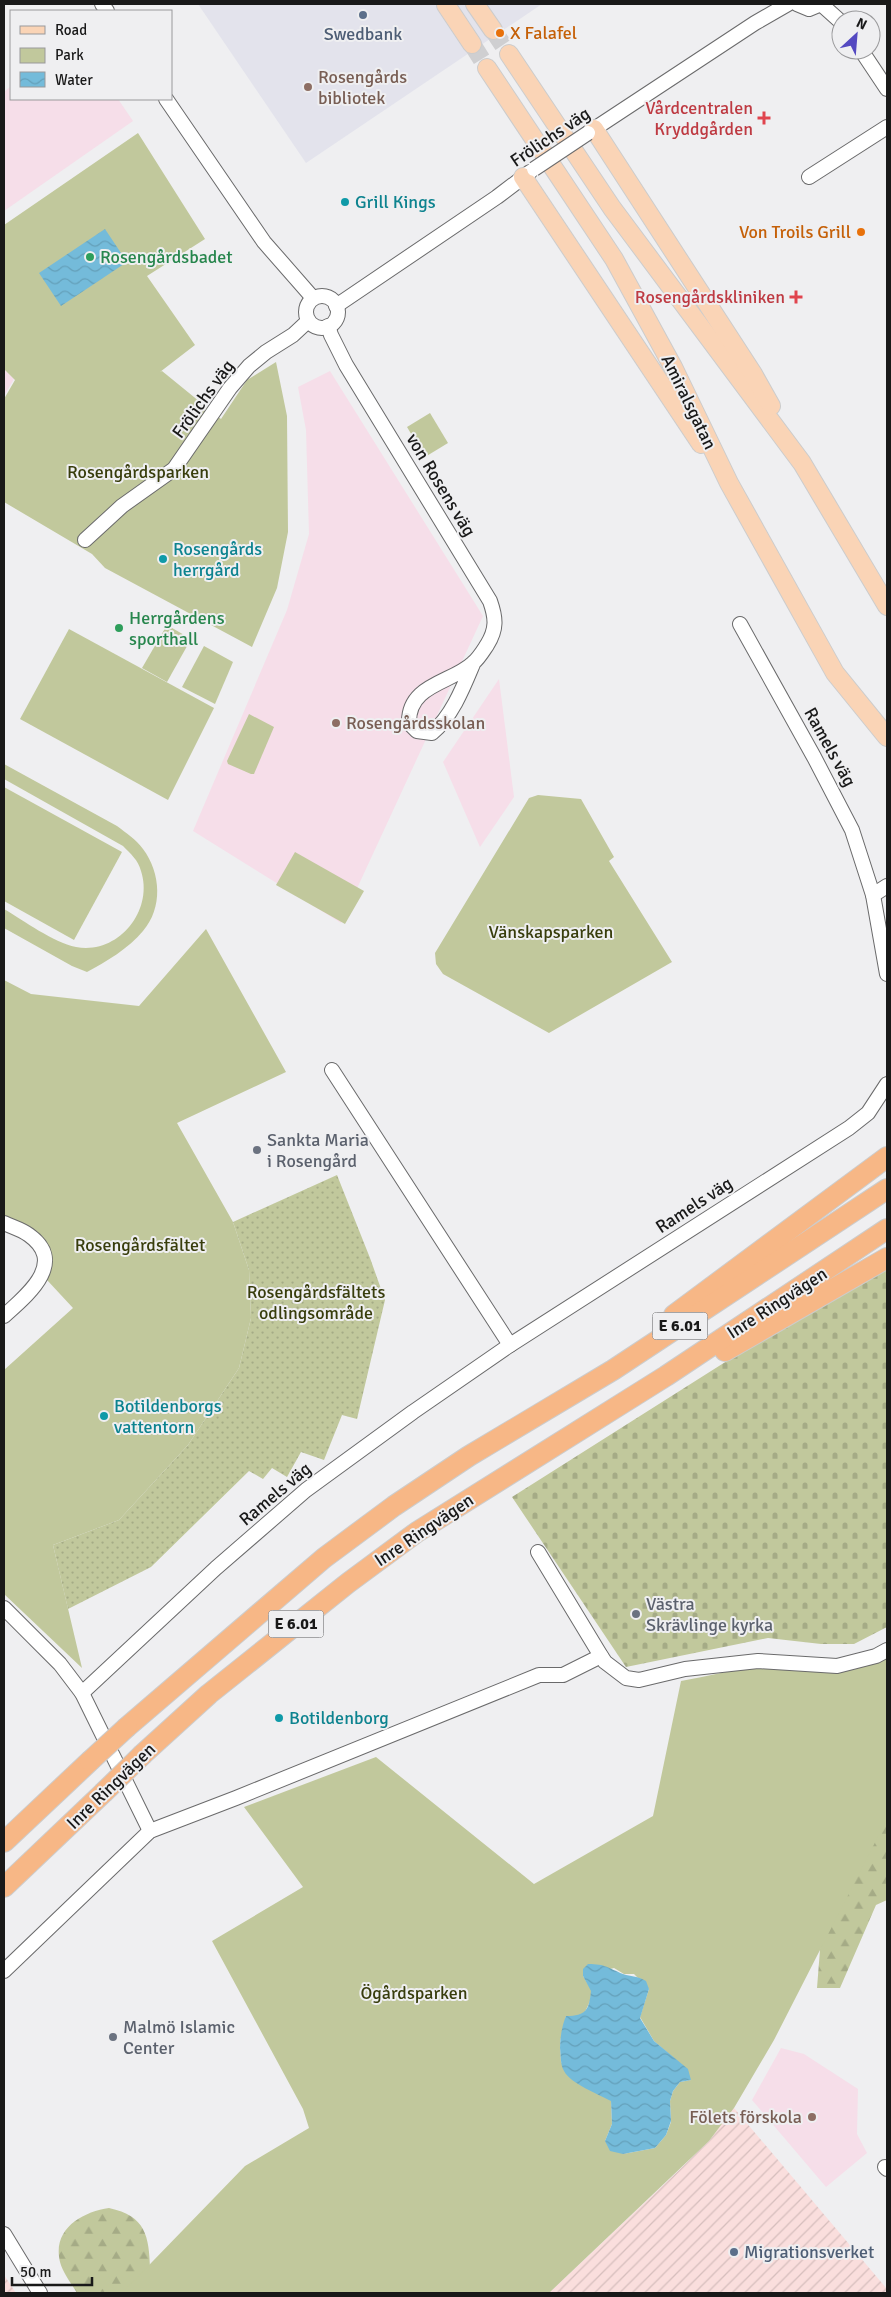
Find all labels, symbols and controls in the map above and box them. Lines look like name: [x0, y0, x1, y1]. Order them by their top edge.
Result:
marker: Swedbank: [357, 9, 369, 21]
legend: [10, 10, 172, 100]
north arrow: [831, 10, 881, 60]
text: N: [853, 14, 870, 34]
text: Road: [55, 21, 87, 39]
place label: X Falafel: [510, 22, 577, 44]
place label: Swedbank: [324, 23, 402, 45]
marker: X Falafel: [494, 27, 506, 39]
text: Park: [55, 46, 84, 64]
place label: Rosengårds bibliotek: [318, 66, 407, 109]
text: Water: [55, 71, 93, 89]
marker: Rosengårds bibliotek: [302, 81, 314, 93]
place label: Vårdcentralen Kryddgården: [645, 97, 753, 140]
street label: Frölichs väg: [506, 102, 594, 172]
marker: Vårdcentralen Kryddgården: [757, 111, 771, 125]
place label: Grill Kings: [355, 191, 436, 213]
marker: Grill Kings: [339, 196, 351, 208]
place label: Von Troils Grill: [739, 221, 851, 243]
marker: Von Troils Grill: [855, 226, 867, 238]
place label: Rosengårdsbadet: [100, 246, 233, 268]
marker: Rosengårdsbadet: [84, 251, 96, 263]
place label: Rosengårdskliniken: [635, 286, 785, 308]
marker: Rosengårdskliniken: [789, 290, 803, 304]
street label: Amiralsgatan: [657, 351, 721, 453]
street label: Frölichs väg: [167, 356, 239, 442]
street label: von Rosens väg: [402, 430, 480, 540]
park label: Rosengårdsparken: [67, 461, 209, 483]
place label: Rosengårds herrgård: [173, 538, 262, 581]
marker: Rosengårds herrgård: [157, 553, 169, 565]
place label: Herrgårdens sporthall: [129, 607, 225, 650]
marker: Herrgårdens sporthall: [113, 622, 125, 634]
street label: Ramels väg: [799, 704, 861, 790]
place label: Rosengårdsskolan: [346, 712, 485, 734]
marker: Rosengårdsskolan: [330, 717, 342, 729]
park label: Vänskapsparken: [489, 921, 613, 943]
place label: Sankta Maria i Rosengård: [267, 1129, 369, 1172]
marker: Sankta Maria i Rosengård: [251, 1144, 263, 1156]
street label: Ramels väg: [652, 1172, 736, 1238]
park label: Rosengårdsfältet: [75, 1234, 205, 1256]
street label: Inre Ringvägen: [723, 1262, 831, 1344]
park label: Rosengårdsfältets odlingsområde: [247, 1281, 385, 1324]
road number: E 6.01: [652, 1312, 708, 1340]
place label: Botildenborgs vattentorn: [114, 1395, 222, 1438]
marker: Botildenborgs vattentorn: [98, 1410, 110, 1422]
street label: Ramels väg: [235, 1458, 315, 1530]
street label: Inre Ringvägen: [370, 1489, 478, 1571]
place label: Västra Skrävlinge kyrka: [646, 1593, 773, 1636]
marker: Västra Skrävlinge kyrka: [630, 1608, 642, 1620]
road number: E 6.01: [268, 1610, 324, 1638]
place label: Botildenborg: [289, 1707, 389, 1729]
marker: Botildenborg: [273, 1712, 285, 1724]
street label: Inre Ringvägen: [62, 1738, 160, 1834]
park label: Ögårdsparken: [360, 1982, 468, 2004]
place label: Malmö Islamic Center: [123, 2016, 235, 2059]
marker: Malmö Islamic Center: [107, 2031, 119, 2043]
place label: Fölets förskola: [689, 2106, 802, 2128]
marker: Fölets förskola: [806, 2111, 818, 2123]
place label: Migrationsverket: [744, 2241, 874, 2263]
marker: Migrationsverket: [728, 2246, 740, 2258]
scale bar: [12, 2254, 92, 2286]
text: 50 m: [20, 2263, 51, 2281]

